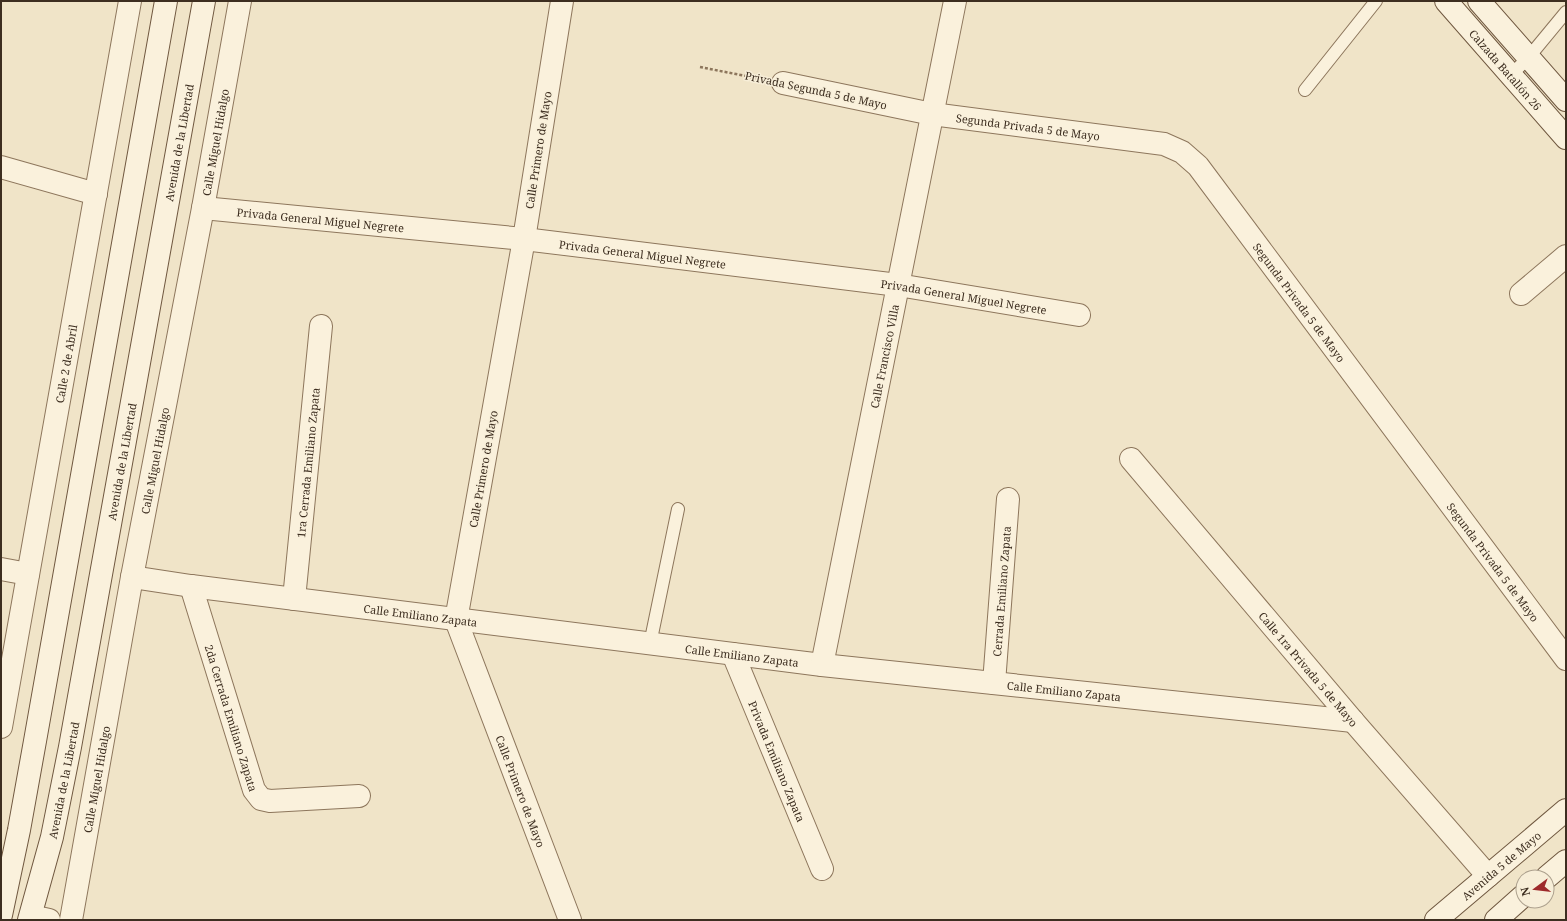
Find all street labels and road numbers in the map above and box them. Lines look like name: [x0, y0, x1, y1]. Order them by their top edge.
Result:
street label: Calzada Batallón 26: [1466, 26, 1546, 113]
street label: Privada Segunda 5 de Mayo: [744, 68, 888, 112]
street label: Avenida de la Libertad: [161, 82, 197, 202]
street label: Calle Miguel Hidalgo: [198, 87, 232, 197]
street label: Calle Primero de Mayo: [521, 90, 555, 210]
street label: Segunda Privada 5 de Mayo: [955, 110, 1101, 143]
street label: Privada General Miguel Negrete: [236, 204, 405, 235]
street label: Privada General Miguel Negrete: [558, 236, 727, 271]
street label: Segunda Privada 5 de Mayo: [1250, 240, 1349, 365]
street label: Privada General Miguel Negrete: [880, 275, 1048, 317]
street label: Calle Francisco Villa: [866, 303, 902, 410]
street label: Calle 2 de Abril: [51, 323, 80, 404]
street label: 1ra Cerrada Emiliano Zapata: [293, 387, 322, 539]
street label: Avenida de la Libertad: [103, 401, 139, 521]
street label: Calle Miguel Hidalgo: [137, 406, 172, 515]
street label: Calle Primero de Mayo: [465, 409, 501, 529]
street label: Segunda Privada 5 de Mayo: [1444, 499, 1543, 624]
street label: Cerrada Emiliano Zapata: [989, 525, 1013, 657]
street label: Calle Emiliano Zapata: [363, 600, 478, 629]
street label: Calle 1ra Privada 5 de Mayo: [1256, 608, 1362, 729]
street label: Calle Emiliano Zapata: [684, 640, 800, 670]
street label: 2da Cerrada Emiliano Zapata: [202, 643, 261, 793]
street label: Calle Emiliano Zapata: [1006, 677, 1122, 704]
street label: Privada Emiliano Zapata: [746, 698, 809, 824]
street label: Avenida de la Libertad: [44, 720, 82, 840]
street label: Calle Miguel Hidalgo: [79, 724, 113, 834]
street label: Calle Primero de Mayo: [493, 733, 549, 849]
street label: Avenida 5 de Mayo: [1458, 827, 1544, 903]

